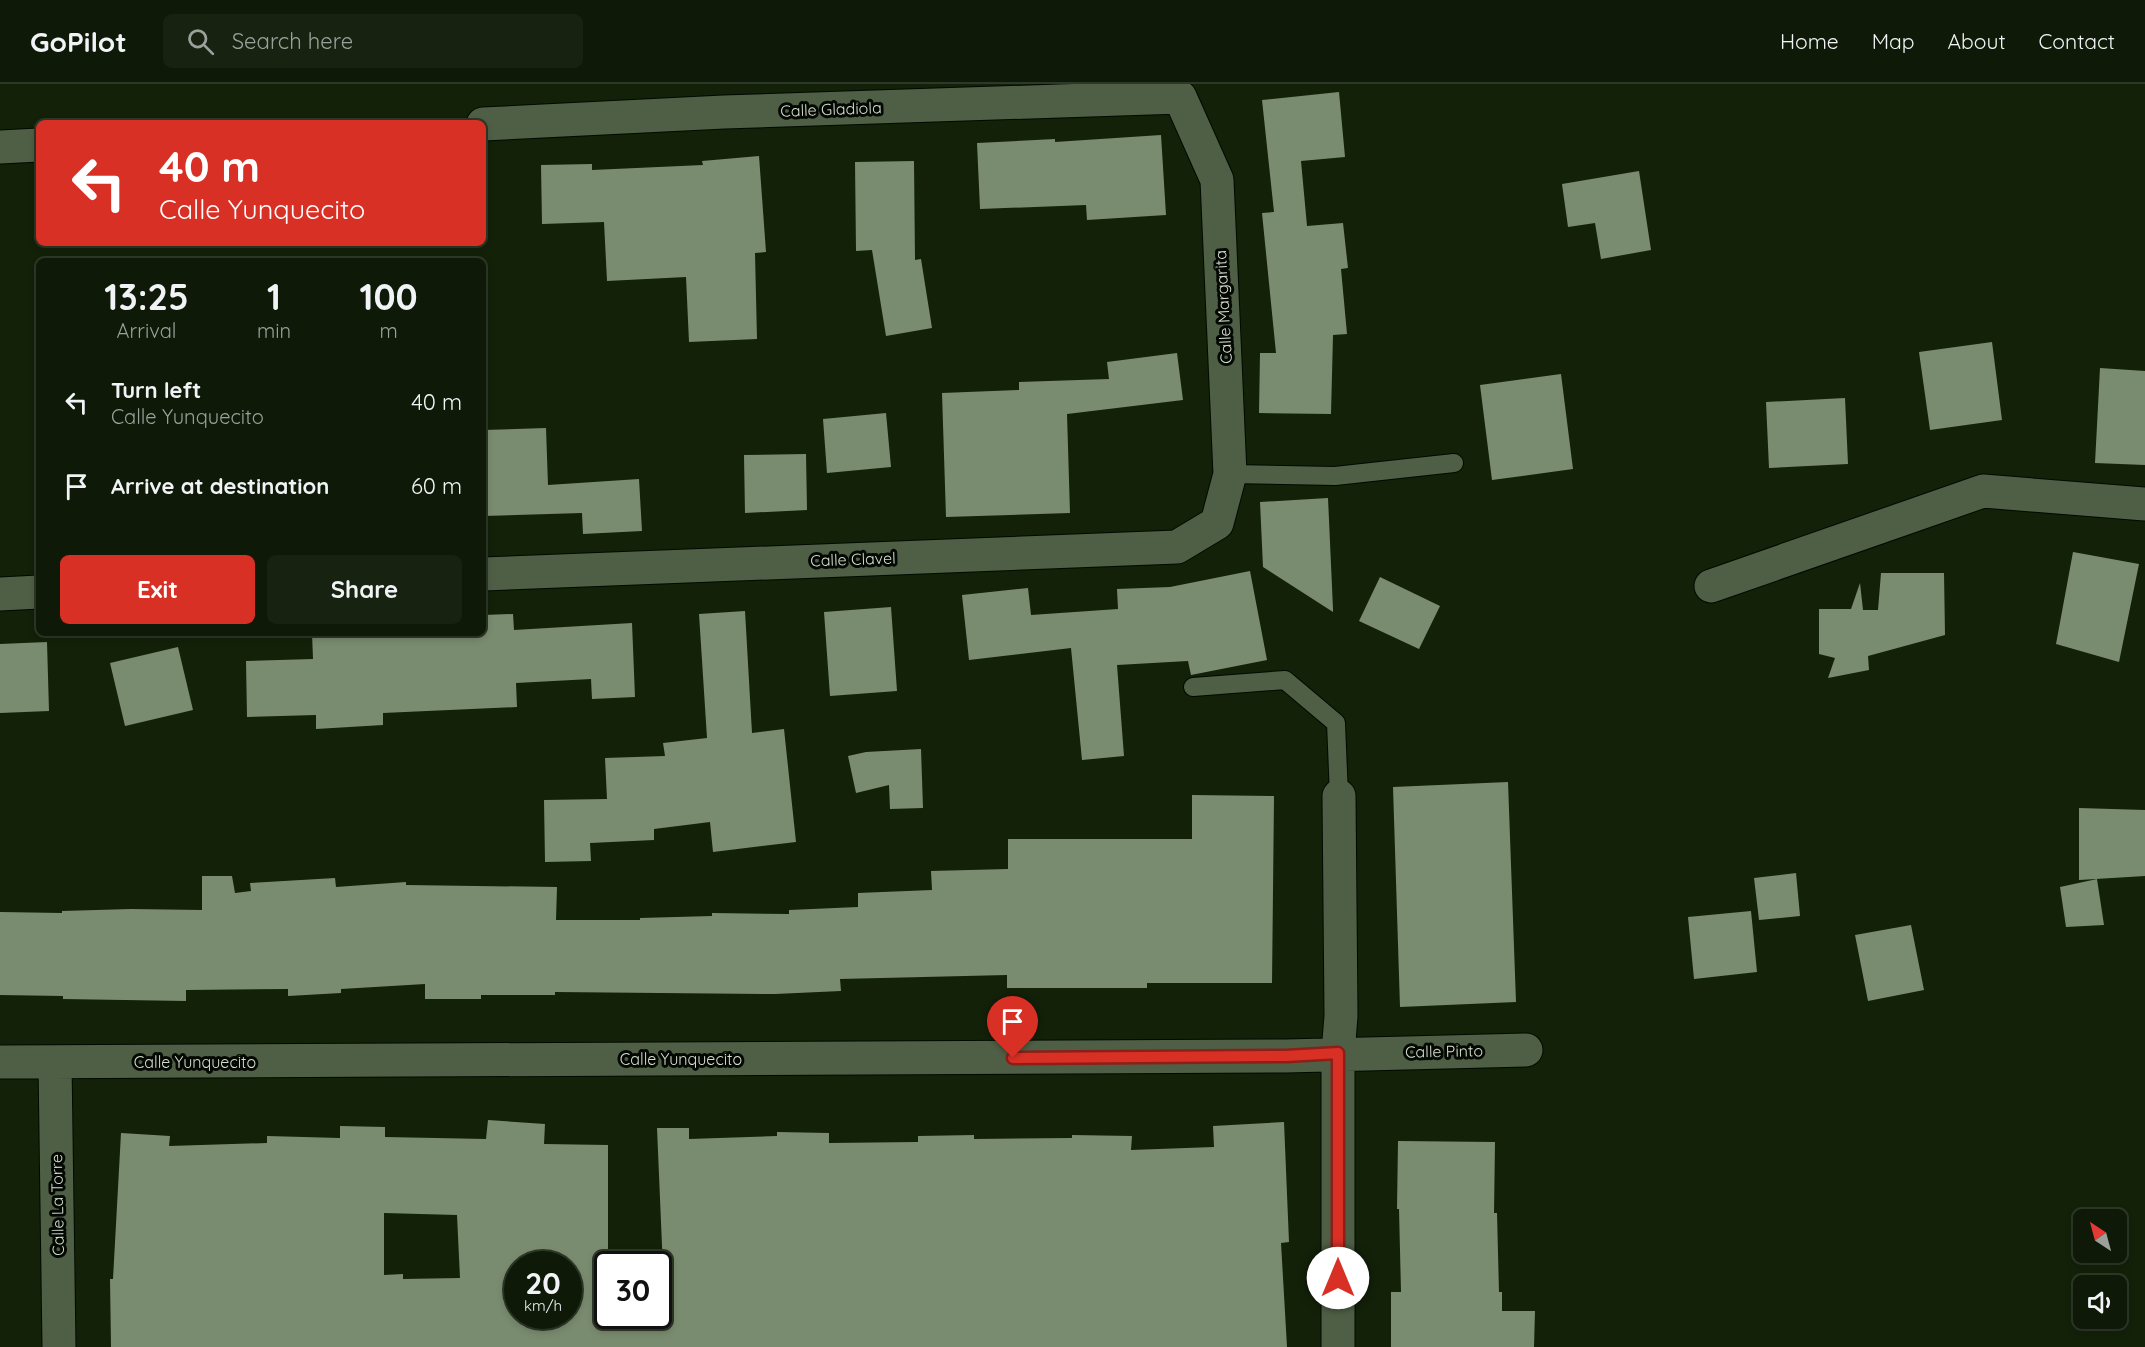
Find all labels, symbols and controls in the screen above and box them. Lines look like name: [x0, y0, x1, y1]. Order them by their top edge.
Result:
search box: [163, 14, 583, 68]
text: GoPilot: [30, 24, 127, 59]
icon: search: [184, 25, 217, 58]
text: Search here: [232, 27, 353, 55]
text: Home: [1780, 28, 1839, 54]
text: Map: [1872, 28, 1915, 54]
text: About: [1948, 28, 2006, 54]
text: Contact: [2039, 28, 2115, 54]
street label: Calle Gladiola: [780, 97, 882, 121]
text: 40 m: [159, 140, 260, 193]
icon: left: [60, 144, 138, 222]
text: Calle Yunquecito: [159, 192, 365, 226]
street label: Calle Margarita: [1210, 250, 1236, 364]
text: 13:25: [104, 274, 189, 319]
text: 1: [267, 274, 281, 319]
text: 100: [359, 274, 418, 319]
text: Arrival: [117, 318, 176, 343]
text: min: [257, 318, 291, 343]
text: m: [379, 318, 398, 343]
text: Turn left: [111, 376, 201, 404]
icon: left: [60, 386, 93, 419]
text: 40 m: [411, 388, 462, 416]
text: Calle Yunquecito: [111, 404, 264, 429]
icon: arrive: [60, 470, 93, 503]
text: Arrive at destination: [111, 472, 329, 500]
text: 60 m: [411, 472, 462, 500]
street label: Calle Clavel: [810, 548, 896, 570]
button: Exit: [60, 555, 255, 624]
button: Share: [267, 555, 462, 624]
pin: [987, 996, 1038, 1058]
icon: arrive: [996, 1005, 1029, 1038]
street label: Calle Pinto: [1405, 1040, 1483, 1062]
street label: Calle Yunquecito: [620, 1049, 742, 1069]
street label: Calle Yunquecito: [134, 1052, 256, 1072]
street label: Calle La Torre: [46, 1154, 68, 1256]
north arrow: [2073, 1209, 2127, 1263]
map controls: [2073, 1209, 2127, 1329]
position arrow: [1306, 1246, 1370, 1310]
speed limit sign: 30: [594, 1251, 672, 1329]
text: 20: [525, 1264, 561, 1302]
button: sound: [2073, 1275, 2127, 1329]
text: km/h: [524, 1296, 562, 1315]

